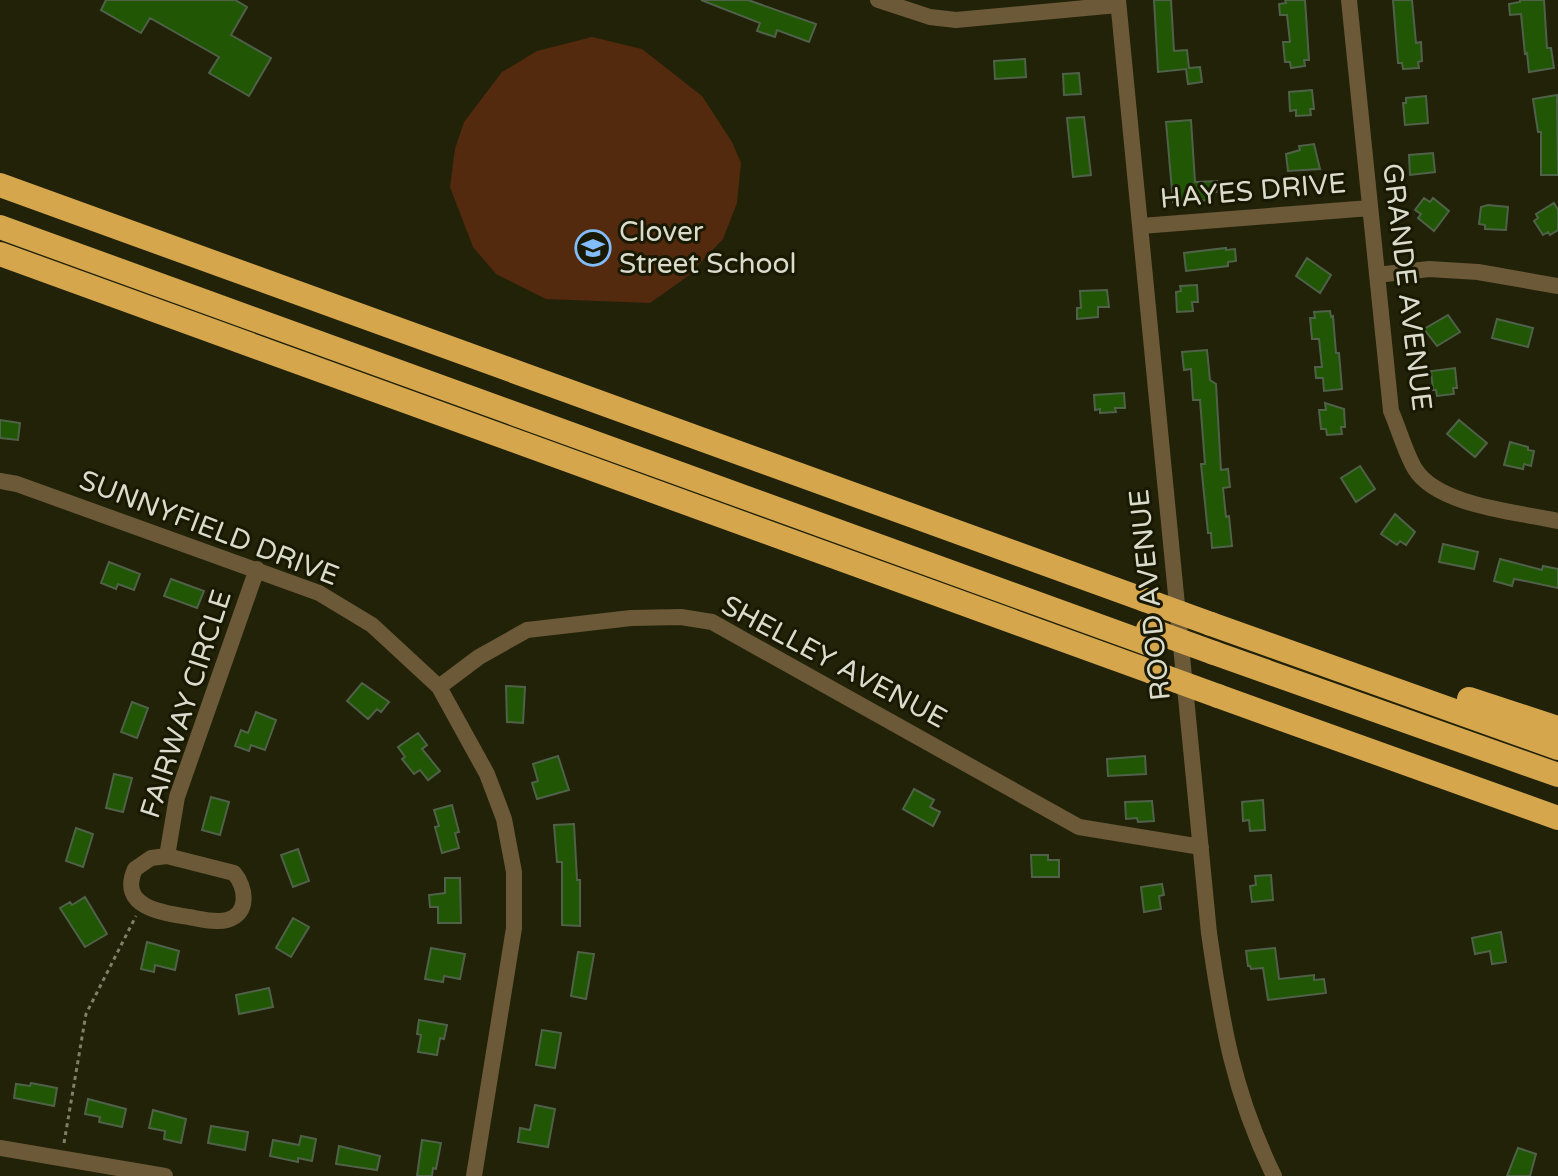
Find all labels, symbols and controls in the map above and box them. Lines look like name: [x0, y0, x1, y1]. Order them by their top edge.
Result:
street label: GRANDE AVENUE: [1375, 161, 1439, 413]
street label: HAYES DRIVE: [1158, 166, 1348, 216]
place label: Clover Street School: [619, 215, 797, 281]
school or university icon: Clover Street School: [574, 229, 612, 267]
street label: SUNNYFIELD DRIVE: [75, 463, 343, 593]
street label: ROOD AVENUE: [1122, 488, 1178, 702]
street label: FAIRWAY CIRCLE: [133, 586, 239, 822]
street label: SHELLEY AVENUE: [716, 588, 952, 736]

